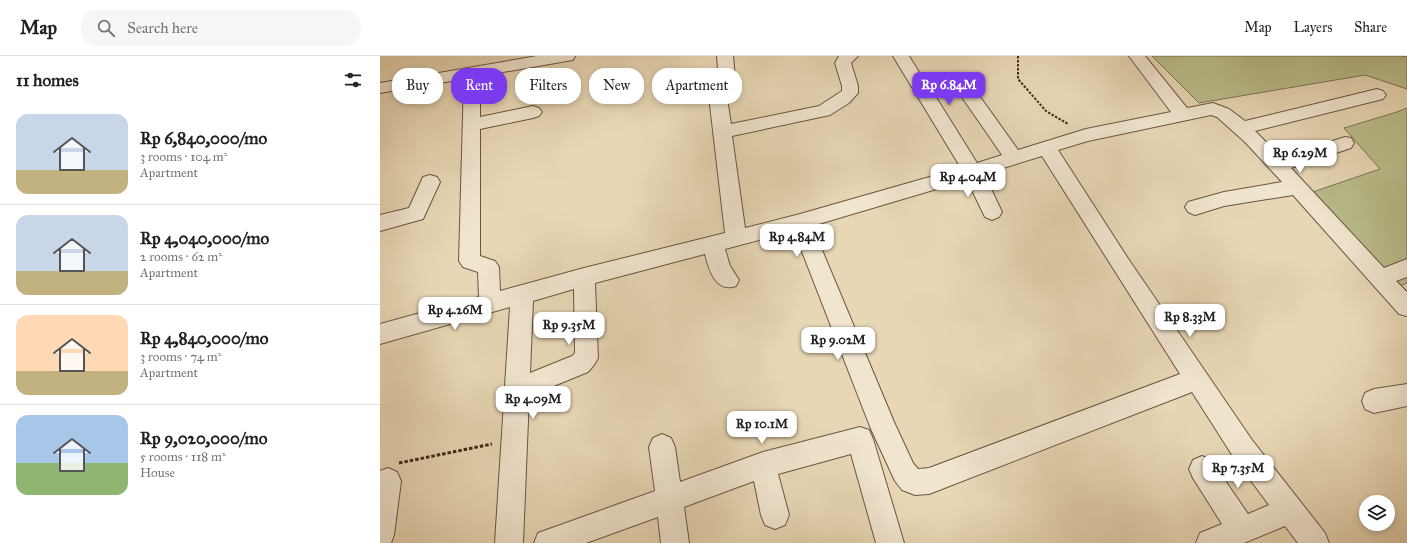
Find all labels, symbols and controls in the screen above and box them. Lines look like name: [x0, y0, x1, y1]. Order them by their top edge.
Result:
search box: [81, 10, 361, 46]
text: Map: [20, 16, 57, 39]
icon: search: [95, 17, 117, 39]
text: Search here: [127, 19, 198, 37]
text: Map: [1244, 19, 1272, 36]
text: Layers: [1294, 19, 1332, 36]
text: Share: [1354, 19, 1387, 36]
chip: Buy: [392, 68, 443, 104]
chip: Rent: [451, 68, 507, 104]
chip: Filters: [515, 68, 581, 104]
chip: New: [589, 68, 644, 104]
chip: Apartment: [652, 68, 742, 104]
icon: filters: [342, 69, 364, 91]
text: 11 homes: [16, 70, 79, 91]
pin: Rp 6.84M: [908, 72, 990, 106]
text: Rp 6.84M: [921, 77, 977, 93]
text: Rp 6,840,000/mo: [140, 128, 267, 149]
icon: home: [48, 130, 96, 178]
pin: Rp 6.29M: [1259, 140, 1341, 174]
text: Rp 6.29M: [1273, 145, 1327, 161]
text: 3 rooms · 104 m²: [140, 149, 228, 165]
pin: Rp 4.04M: [927, 164, 1009, 198]
text: Apartment: [140, 165, 198, 181]
text: Rp 4.04M: [940, 169, 996, 185]
pin: Rp 4.84M: [756, 224, 838, 258]
text: Rp 4,040,000/mo: [140, 228, 269, 249]
text: Rp 4.84M: [769, 229, 825, 245]
icon: home: [48, 231, 96, 279]
text: 2 rooms · 62 m²: [140, 249, 222, 265]
text: Apartment: [140, 265, 198, 281]
pin: Rp 4.26M: [414, 297, 496, 331]
text: Rp 4.26M: [427, 302, 483, 318]
pin: Rp 8.33M: [1149, 304, 1231, 338]
text: Rp 8.33M: [1164, 309, 1216, 325]
pin: Rp 9.35M: [528, 312, 610, 346]
text: Rp 9.35M: [543, 317, 595, 333]
pin: Rp 9.02M: [797, 327, 879, 361]
text: Rp 4,840,000/mo: [140, 328, 268, 349]
icon: home: [48, 331, 96, 379]
text: Rp 9.02M: [810, 332, 866, 348]
text: 3 rooms · 74 m²: [140, 349, 222, 365]
text: Apartment: [140, 365, 198, 381]
pin: Rp 4.09M: [492, 386, 574, 420]
text: Rp 4.09M: [505, 391, 561, 407]
pin: Rp 10.1M: [721, 411, 803, 445]
text: Rp 10.1M: [736, 416, 788, 432]
text: Rp 9,020,000/mo: [140, 428, 267, 449]
icon: home: [48, 431, 96, 479]
text: 5 rooms · 118 m²: [140, 449, 226, 465]
pin: Rp 7.35M: [1197, 455, 1279, 489]
text: Rp 7.35M: [1212, 460, 1264, 476]
text: House: [140, 465, 175, 481]
map controls: [1359, 495, 1395, 531]
button: layers: [1359, 495, 1395, 531]

